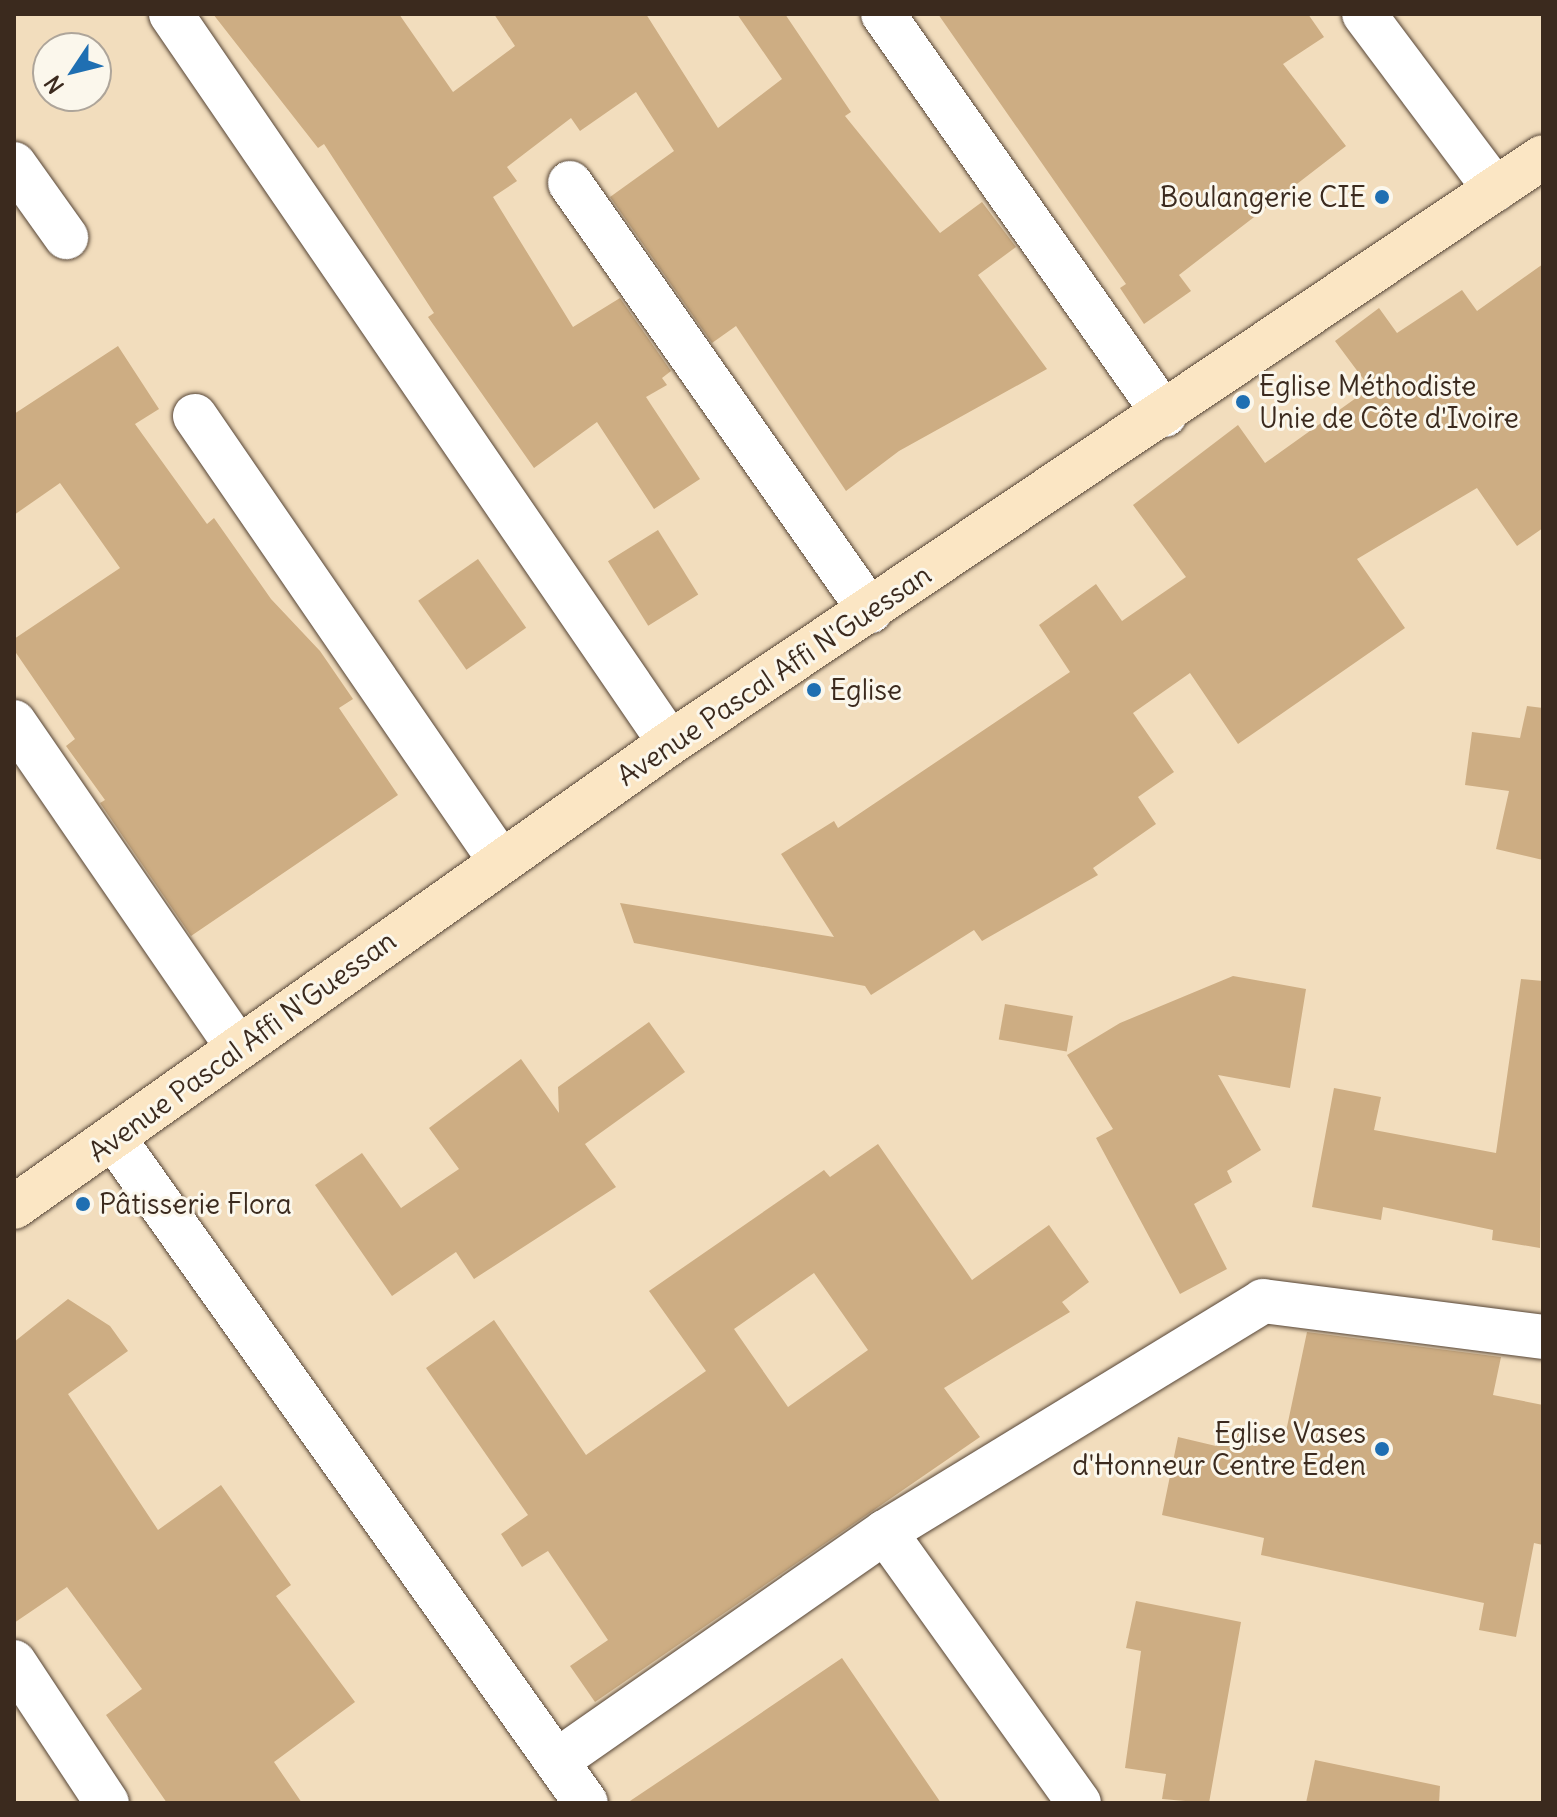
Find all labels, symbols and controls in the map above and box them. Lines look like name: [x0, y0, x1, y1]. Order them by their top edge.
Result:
north arrow: [32, 32, 112, 112]
text: N: [38, 70, 70, 99]
place label: Boulangerie CIE: [1160, 180, 1366, 214]
marker: Boulangerie CIE: [1373, 188, 1391, 206]
place label: Eglise Méthodiste Unie de Côte d'Ivoire: [1259, 369, 1519, 435]
marker: Eglise Méthodiste Unie de Côte d'Ivoire: [1234, 393, 1252, 411]
street label: Avenue Pascal Affi N'Guessan: [611, 557, 937, 793]
place label: Eglise: [830, 673, 902, 707]
marker: Eglise: [805, 681, 823, 699]
street label: Avenue Pascal Affi N'Guessan: [82, 923, 402, 1169]
place label: Pâtisserie Flora: [99, 1187, 292, 1221]
marker: Pâtisserie Flora: [74, 1195, 92, 1213]
place label: Eglise Vases d'Honneur Centre Eden: [1072, 1416, 1366, 1482]
marker: Eglise Vases d'Honneur Centre Eden: [1373, 1440, 1391, 1458]

